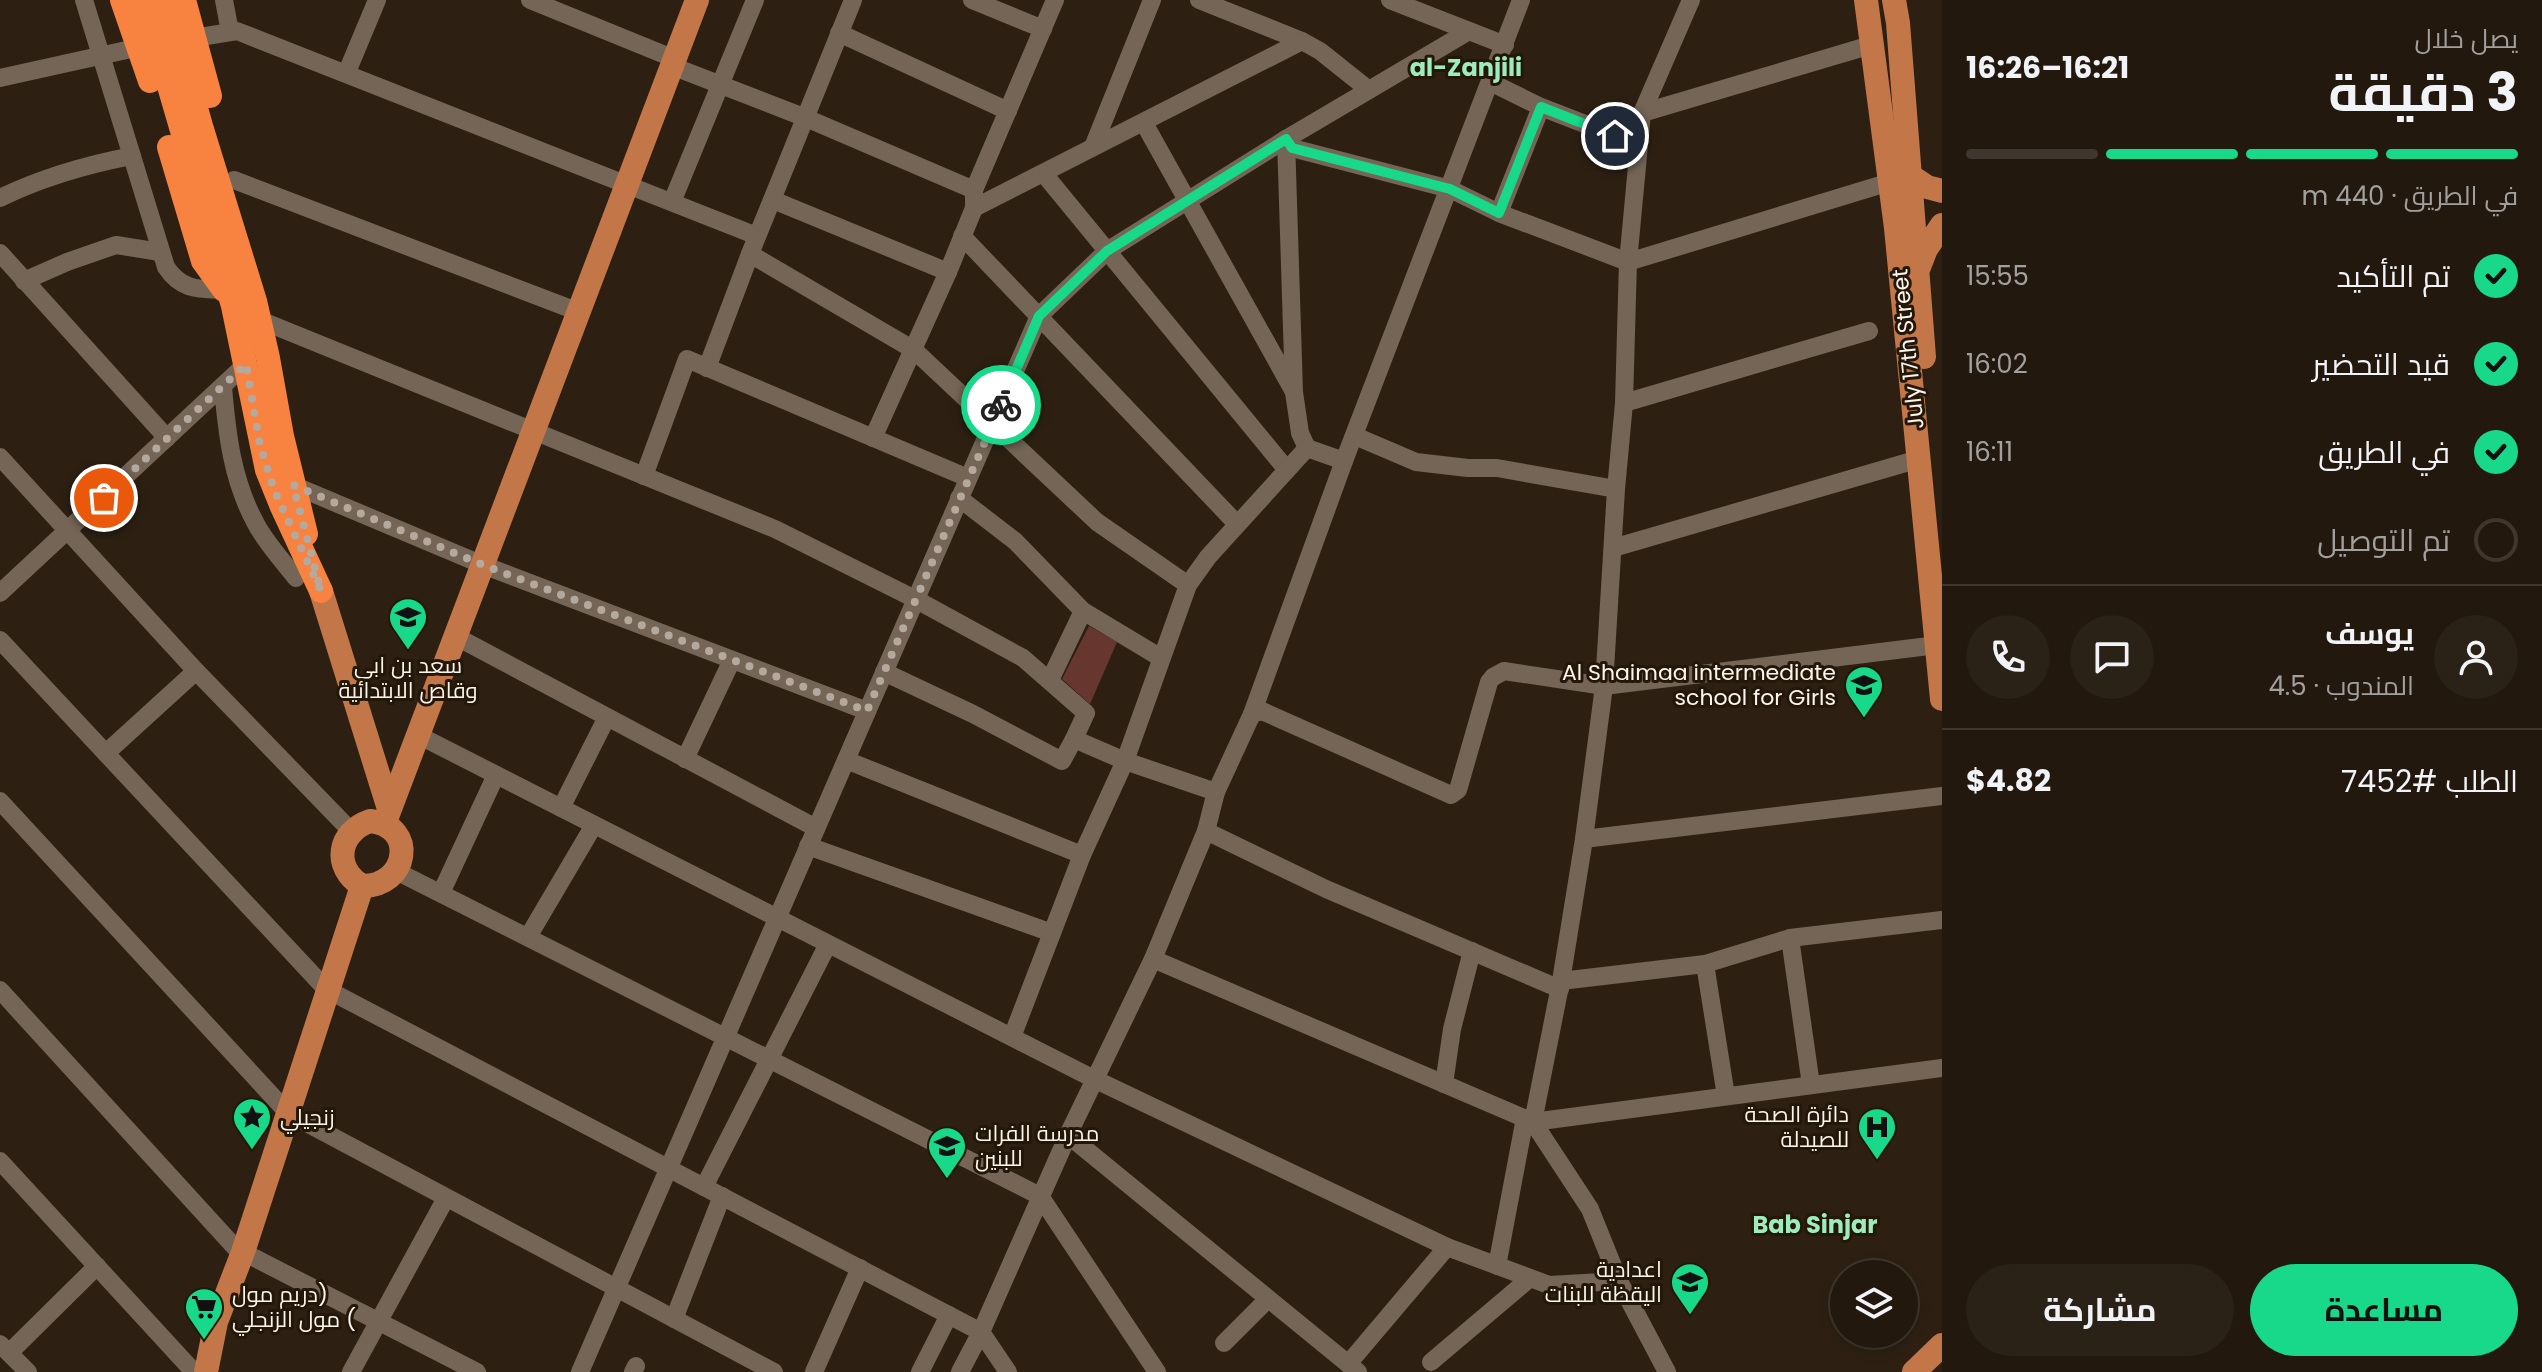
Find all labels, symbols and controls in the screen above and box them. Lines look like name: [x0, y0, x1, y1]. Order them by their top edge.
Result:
text: يصل خلال: [2415, 21, 2518, 57]
text: 16:21–16:26: [1966, 46, 2129, 89]
district label: al-Zanjili: [1410, 51, 1522, 84]
text: 3 دقيقة: [2329, 56, 2518, 129]
pin: [1581, 102, 1649, 170]
icon: home: [1593, 114, 1637, 158]
text: في الطريق · 440 m: [2302, 178, 2518, 214]
icon: check: [2474, 254, 2518, 298]
text: تم التأكيد: [2337, 255, 2450, 298]
text: 15:55: [1966, 258, 2029, 294]
street label: July 17th Street: [1884, 267, 1932, 431]
icon: check: [2474, 342, 2518, 386]
text: قيد التحضير: [2312, 343, 2450, 386]
text: 16:02: [1966, 346, 2028, 382]
courier: [961, 365, 1041, 445]
icon: bike: [979, 383, 1023, 427]
icon: check: [2474, 430, 2518, 474]
text: في الطريق: [2318, 431, 2450, 474]
text: 16:11: [1966, 434, 2013, 470]
pin: [70, 464, 138, 532]
icon: bag: [82, 476, 126, 520]
text: تم التوصيل: [2317, 519, 2450, 562]
school or university icon: سعد بن ابي وقاص الابتدائية: [387, 596, 429, 651]
text: يوسف: [2325, 612, 2414, 655]
button: phone: [1966, 615, 2050, 699]
button: chat: [2070, 615, 2154, 699]
button: person: [2434, 615, 2518, 699]
place label: سعد بن ابي وقاص الابتدائية: [338, 650, 478, 706]
place label: Al Shaimaa intermediate school for Girls: [1562, 657, 1836, 713]
school or university icon: Al Shaimaa intermediate school for Girls: [1843, 664, 1885, 719]
text: المندوب · 4.5: [2268, 668, 2414, 704]
text: $4.82: [1966, 759, 2051, 802]
text: الطلب #7452: [2341, 760, 2518, 803]
place icon: زنجيلي: [231, 1096, 273, 1151]
place label: دائرة الصحة للصيدلة: [1745, 1099, 1849, 1155]
place label: زنجيلي: [280, 1102, 335, 1134]
hospital icon: دائرة الصحة للصيدلة: [1856, 1106, 1898, 1161]
place label: مدرسة الفرات للبنين: [975, 1118, 1099, 1174]
school or university icon: مدرسة الفرات للبنين: [926, 1125, 968, 1180]
district label: Bab Sinjar: [1752, 1208, 1878, 1241]
place label: اعدادية اليقظة للبنات: [1545, 1254, 1662, 1310]
map controls: [1830, 1260, 1918, 1348]
button: layers: [1830, 1260, 1918, 1348]
school or university icon: اعدادية اليقظة للبنات: [1669, 1261, 1711, 1316]
button: مشاركة: [1966, 1264, 2234, 1356]
button: مساعدة: [2250, 1264, 2518, 1356]
place label: دريم مول) مول الزنجلي (: [232, 1279, 356, 1336]
supermarket icon: دريم مول) مول الزنجلي (: [183, 1286, 225, 1341]

